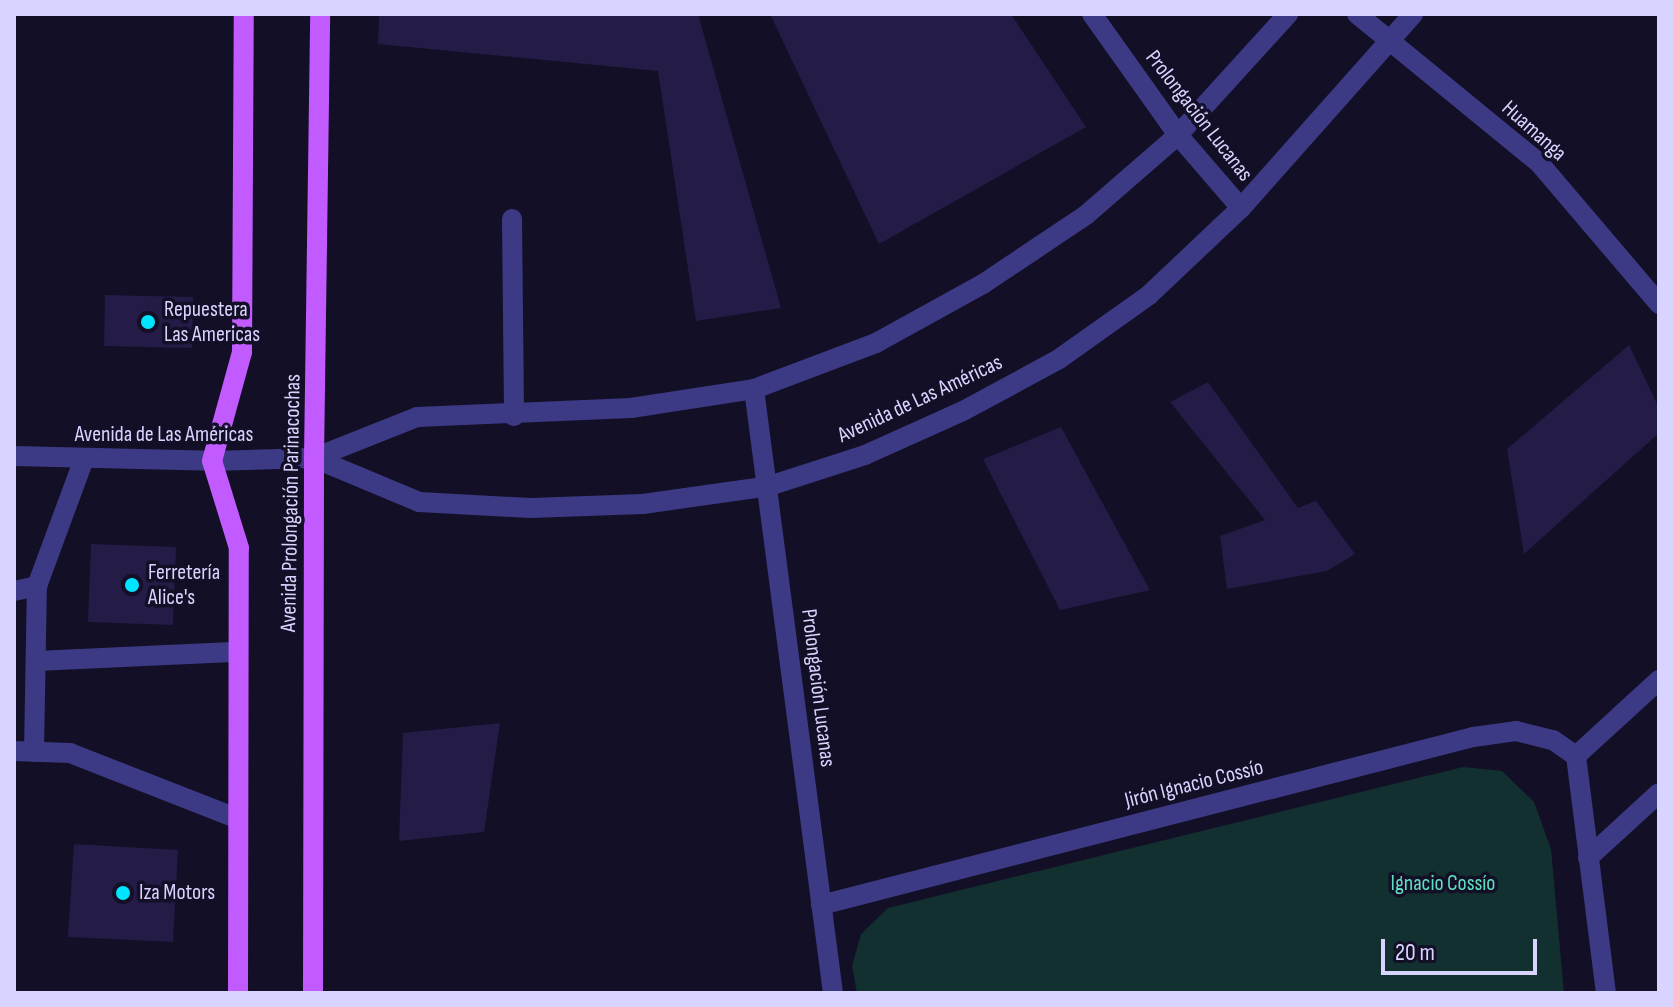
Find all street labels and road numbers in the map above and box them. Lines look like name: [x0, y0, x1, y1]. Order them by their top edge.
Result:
street label: Prolongación Lucanas: [1140, 45, 1258, 187]
street label: Huamanga: [1496, 95, 1572, 167]
street label: Avenida de Las Américas: [833, 349, 1007, 449]
street label: Avenida Prolongación Parinacochas: [276, 374, 306, 632]
street label: Avenida de Las Américas: [75, 422, 253, 448]
street label: Prolongación Lucanas: [795, 607, 841, 769]
street label: Jirón Ignacio Cossío: [1122, 754, 1266, 814]

